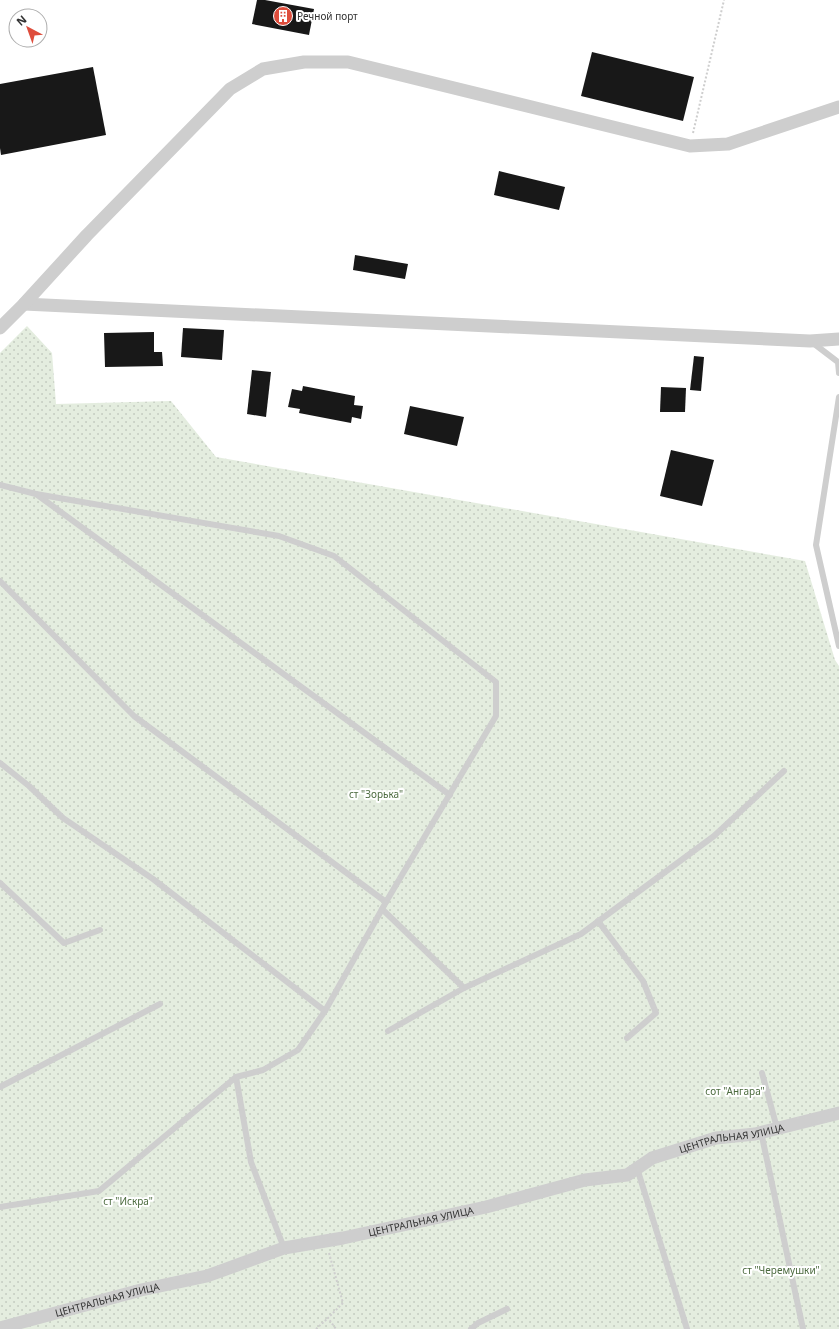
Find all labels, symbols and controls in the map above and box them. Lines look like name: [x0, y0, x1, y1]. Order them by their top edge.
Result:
building icon: Речной порт: [272, 5, 294, 27]
north arrow: [8, 8, 48, 48]
place label: Речной порт: [297, 9, 358, 23]
text: N: [13, 11, 29, 29]
park label: ст "Зорька": [349, 787, 403, 801]
park label: сот "Ангара": [705, 1084, 765, 1098]
street label: ЦЕНТРАЛЬНАЯ УЛИЦА: [677, 1120, 786, 1156]
park label: ст "Искра": [103, 1194, 153, 1208]
street label: ЦЕНТРАЛЬНАЯ УЛИЦА: [367, 1203, 475, 1239]
park label: ст "Черемушки": [742, 1263, 820, 1277]
street label: ЦЕНТРАЛЬНАЯ УЛИЦА: [53, 1279, 161, 1320]

